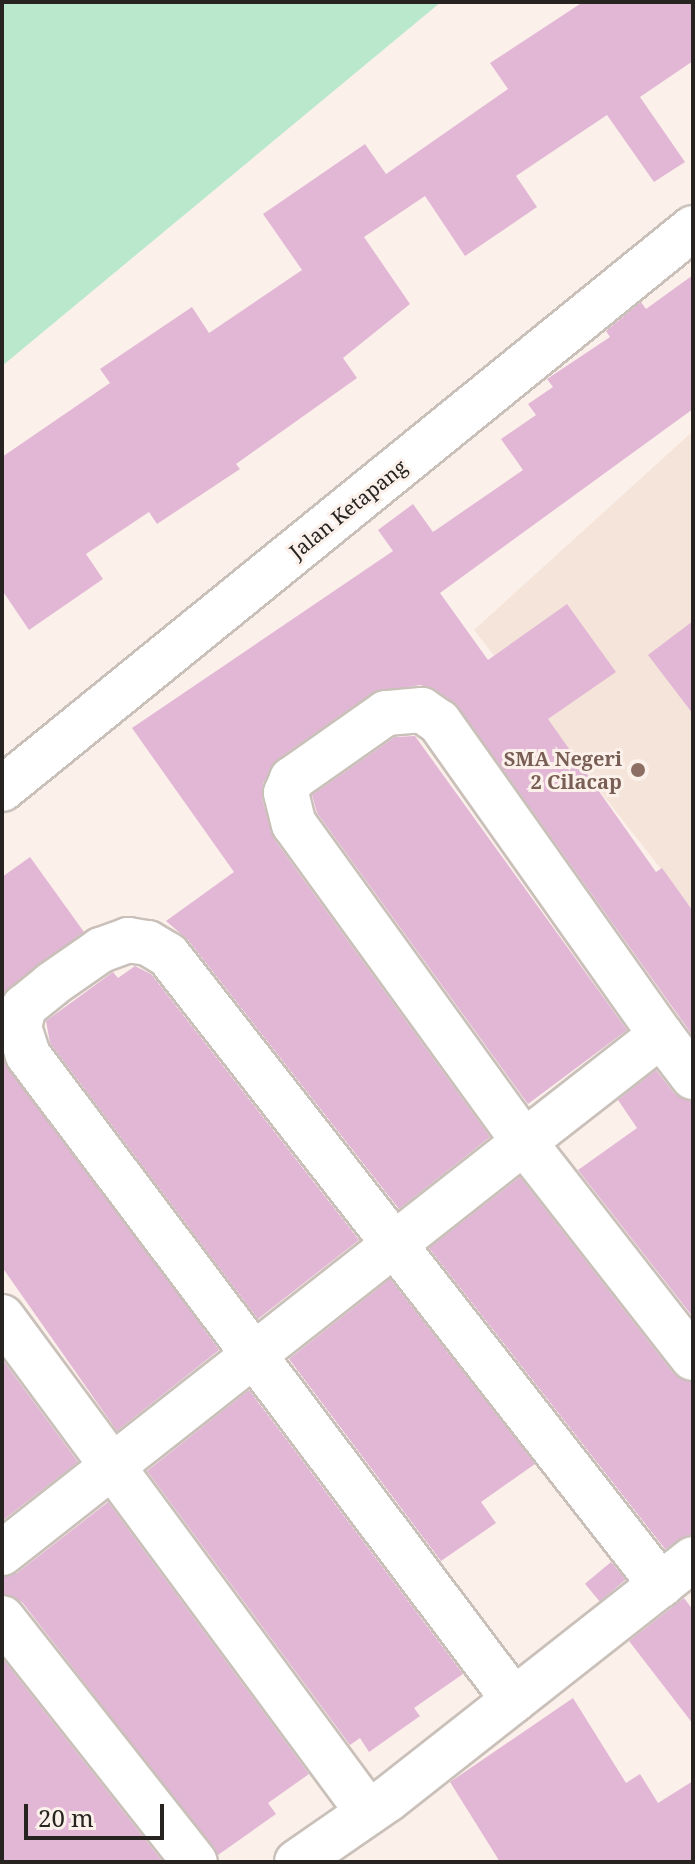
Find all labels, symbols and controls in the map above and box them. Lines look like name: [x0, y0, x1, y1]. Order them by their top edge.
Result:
street label: Jalan Ketapang: [285, 454, 411, 564]
place label: SMA Negeri 2 Cilacap: [504, 746, 622, 793]
marker: SMA Negeri 2 Cilacap: [629, 761, 647, 779]
scale bar: [28, 1788, 168, 1838]
text: 20 m: [38, 1801, 94, 1834]

